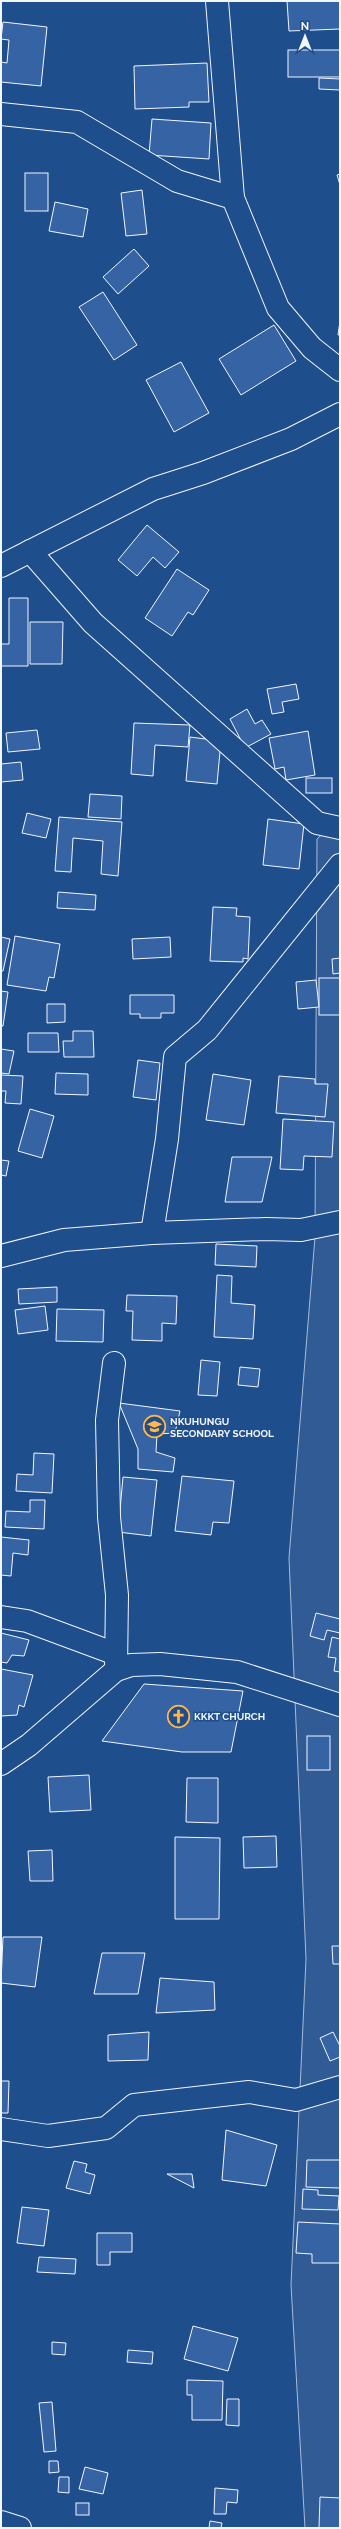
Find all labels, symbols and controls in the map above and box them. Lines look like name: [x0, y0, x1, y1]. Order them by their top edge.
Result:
north arrow: [285, 16, 325, 56]
text: N: [301, 20, 309, 33]
school or university icon: NKUHUNGU SECONDARY SCHOOL: [142, 1414, 168, 1440]
place label: NKUHUNGU SECONDARY SCHOOL: [170, 1416, 274, 1439]
church icon: KKKT CHURCH: [166, 1703, 192, 1729]
place label: KKKT CHURCH: [194, 1711, 265, 1722]

